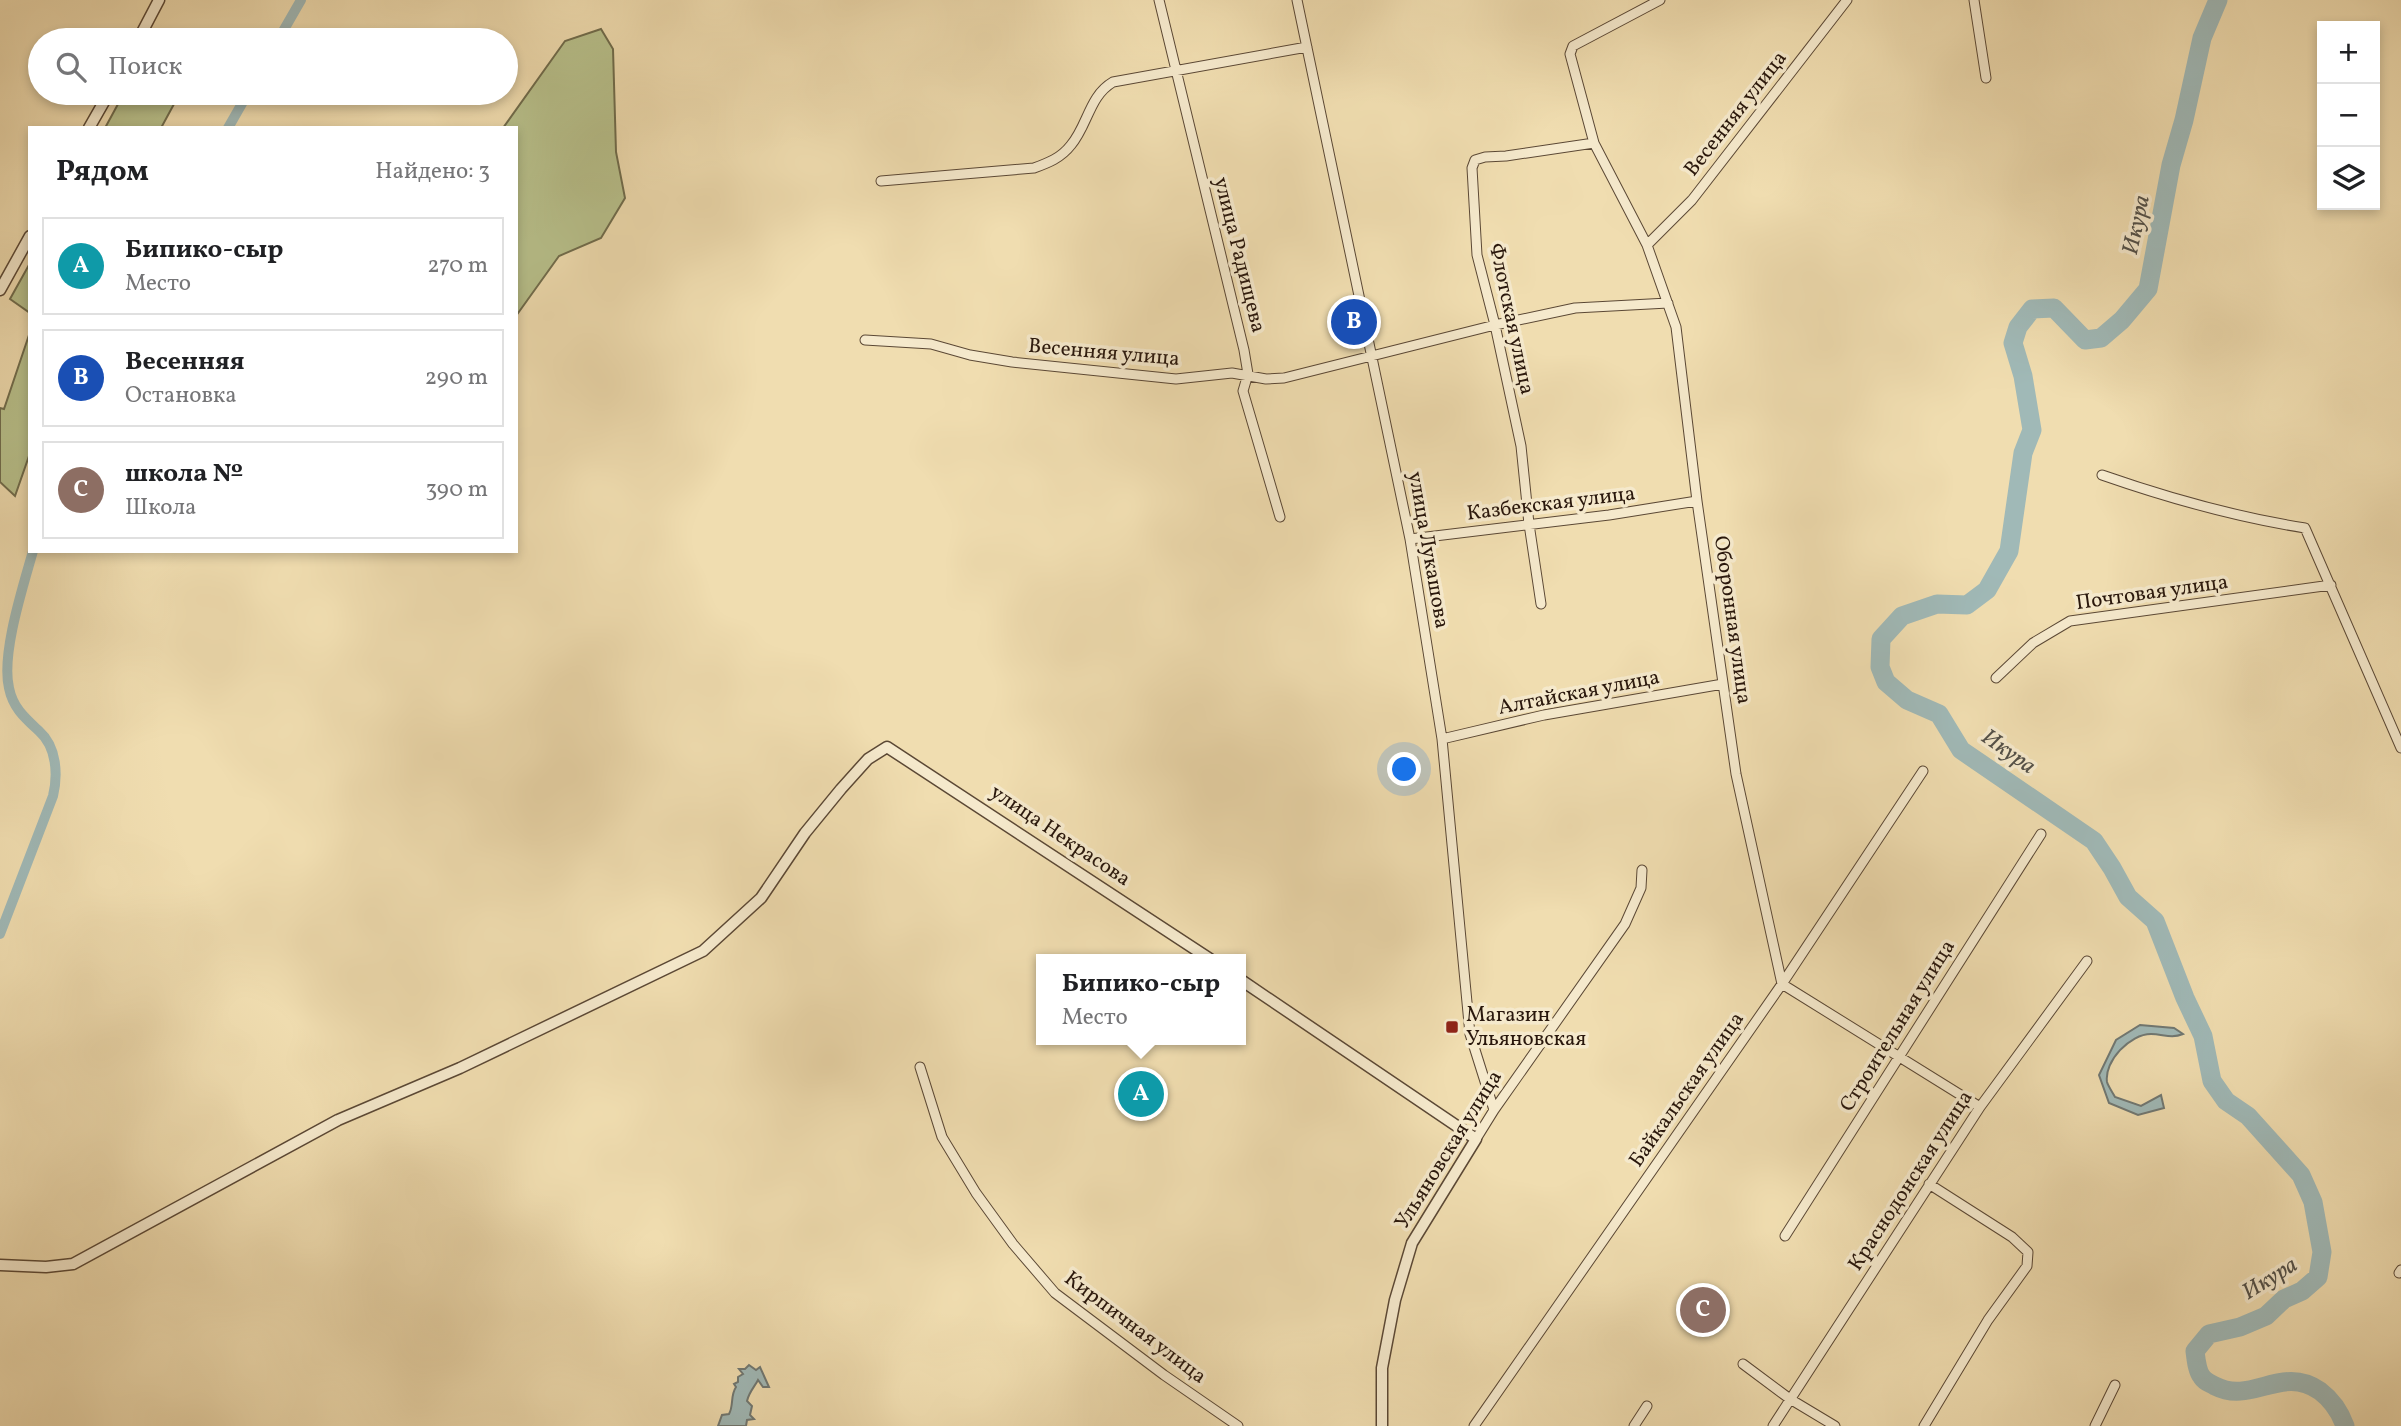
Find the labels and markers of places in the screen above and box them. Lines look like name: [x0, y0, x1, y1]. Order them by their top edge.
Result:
pin: B: [1331, 296, 1377, 348]
place label: Магазин Ульяновская: [1466, 1001, 1586, 1054]
marker: Магазин Ульяновская: [1444, 1019, 1460, 1035]
pin: A: [1118, 1068, 1164, 1120]
pin: C: [1680, 1284, 1726, 1336]

